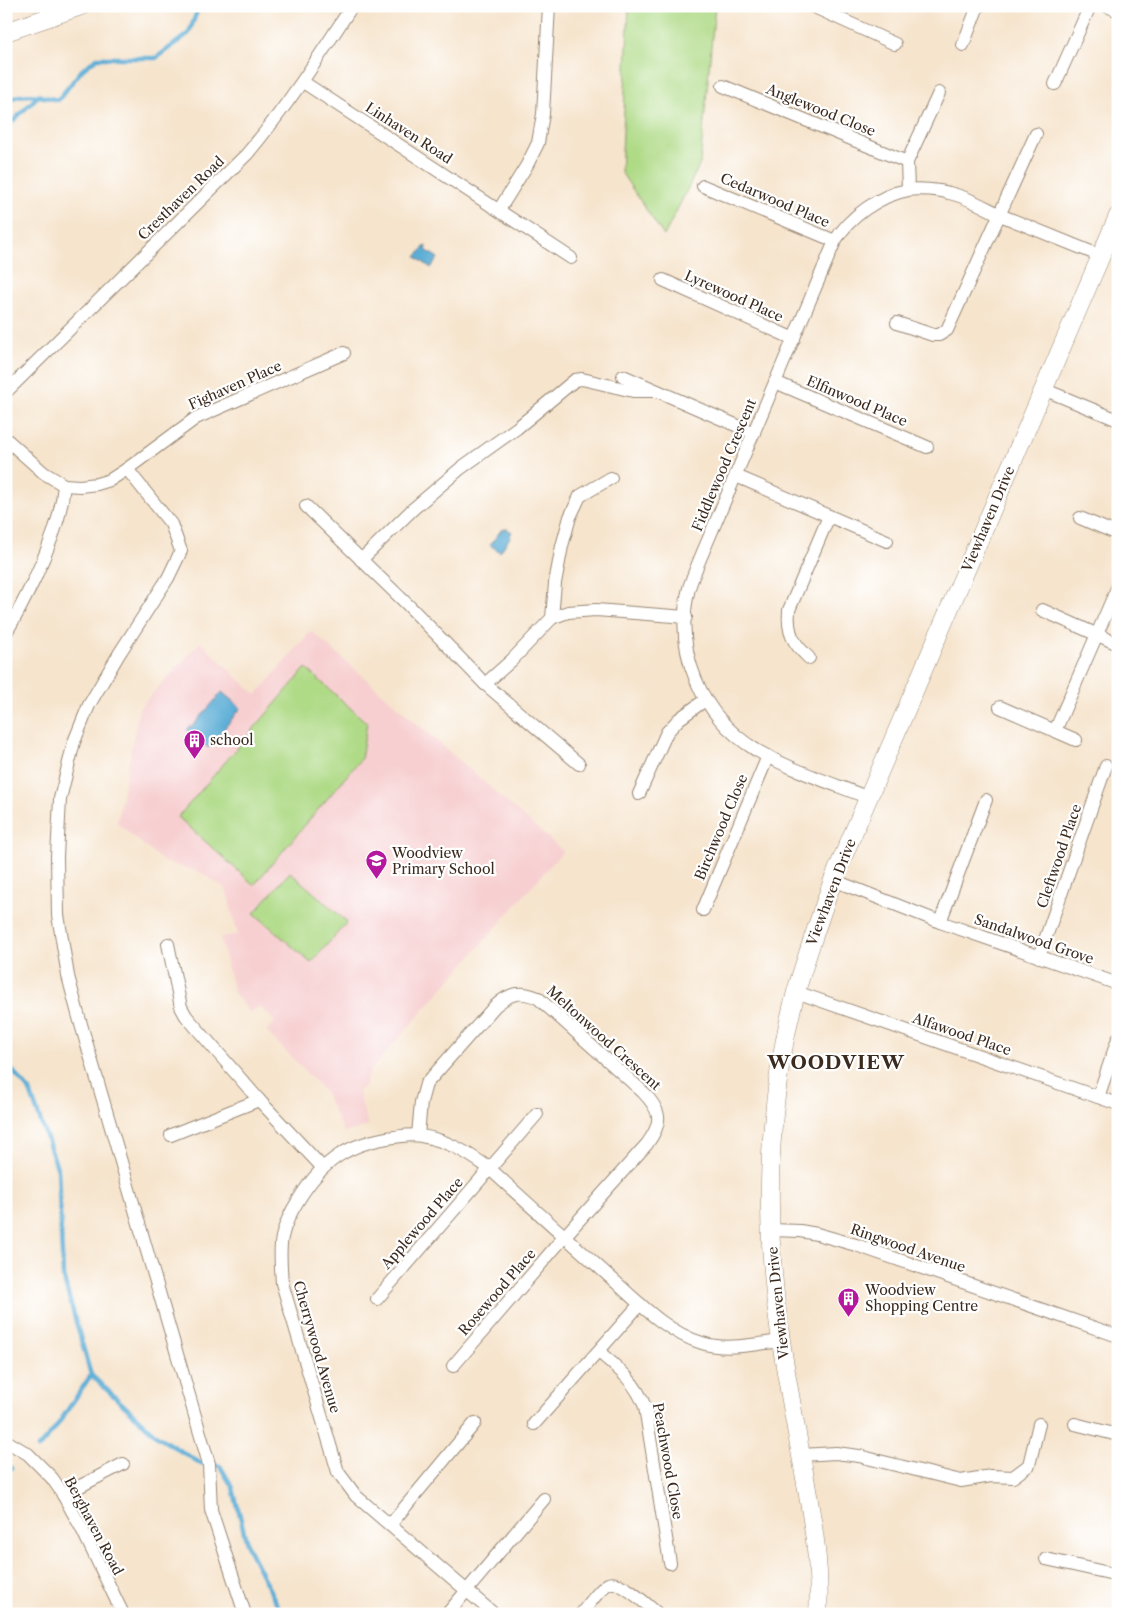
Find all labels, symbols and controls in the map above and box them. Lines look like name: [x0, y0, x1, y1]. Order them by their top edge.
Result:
street label: Anglewood Close: [763, 79, 878, 140]
street label: Linhaven Road: [362, 98, 456, 168]
street label: Cresthaven Road: [134, 152, 228, 244]
street label: Cedarwood Place: [718, 169, 833, 231]
street label: Lyrewood Place: [682, 266, 786, 326]
street label: Fighaven Place: [186, 356, 284, 414]
street label: Elfinwood Place: [804, 372, 910, 430]
street label: Fiddlewood Crescent: [688, 396, 760, 534]
street label: Viewhaven Drive: [957, 463, 1018, 576]
building icon: school: [182, 728, 206, 759]
place label: school: [210, 731, 254, 749]
street label: Birchwood Close: [691, 771, 752, 883]
street label: Cleftwood Place: [1033, 801, 1085, 911]
street label: Viewhaven Drive: [802, 836, 860, 949]
place label: Woodview Primary School: [391, 844, 495, 878]
school or university icon: Woodview Primary School: [364, 849, 388, 880]
street label: Sandalwood Grove: [972, 910, 1096, 968]
street label: Meltonwood Crescent: [543, 982, 665, 1094]
street label: Alfawood Place: [909, 1008, 1014, 1059]
district label: WOODVIEW: [766, 1051, 905, 1074]
street label: Applewood Place: [376, 1173, 467, 1273]
street label: Ringwood Avenue: [848, 1220, 968, 1276]
street label: Rosewood Place: [454, 1245, 540, 1339]
street label: Viewhaven Drive: [763, 1246, 793, 1361]
street label: Cherrywood Avenue: [289, 1279, 345, 1415]
place label: Woodview Shopping Centre: [864, 1281, 978, 1315]
building icon: Woodview Shopping Centre: [837, 1286, 861, 1317]
street label: Peachwood Close: [649, 1401, 687, 1521]
street label: Berghaven Road: [61, 1474, 128, 1579]

